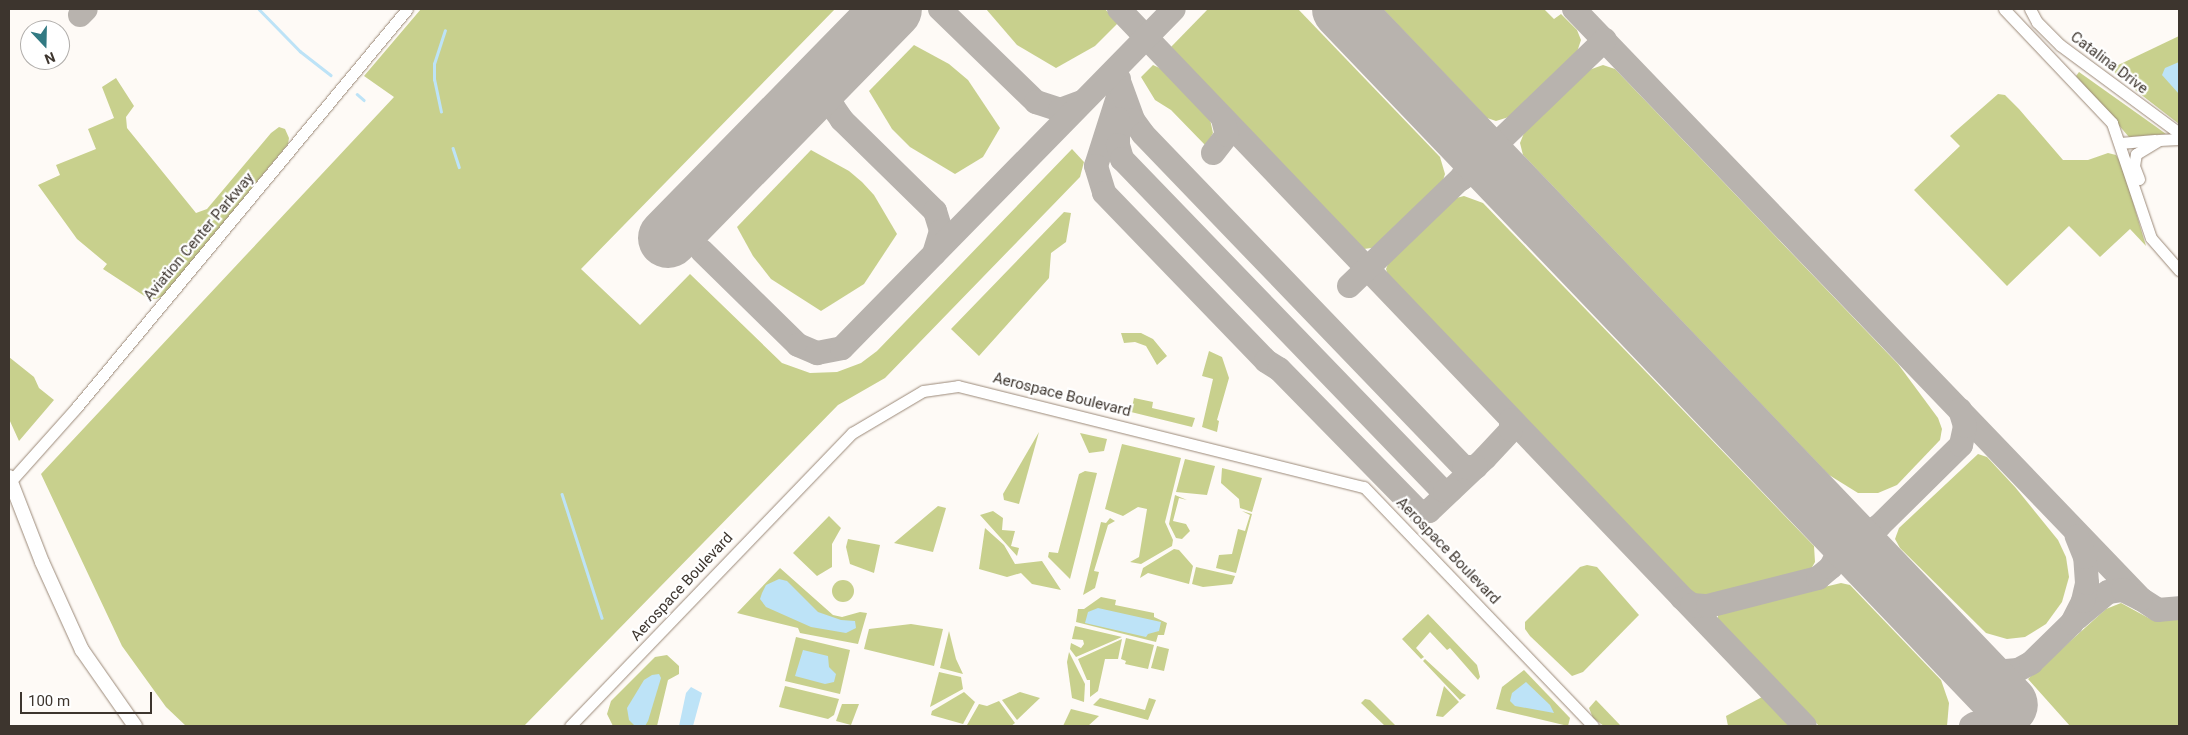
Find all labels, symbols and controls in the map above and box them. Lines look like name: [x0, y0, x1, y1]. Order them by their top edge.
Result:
north arrow: [20, 20, 70, 70]
street label: Catalina Drive: [2067, 28, 2151, 98]
text: N: [43, 49, 58, 67]
street label: Aviation Center Parkway: [140, 169, 258, 305]
street label: Aerospace Boulevard: [991, 369, 1133, 421]
street label: Aerospace Boulevard: [1392, 494, 1504, 608]
street label: Aerospace Boulevard: [627, 529, 737, 645]
scale bar: [22, 682, 155, 714]
text: 100 m: [28, 692, 70, 710]

